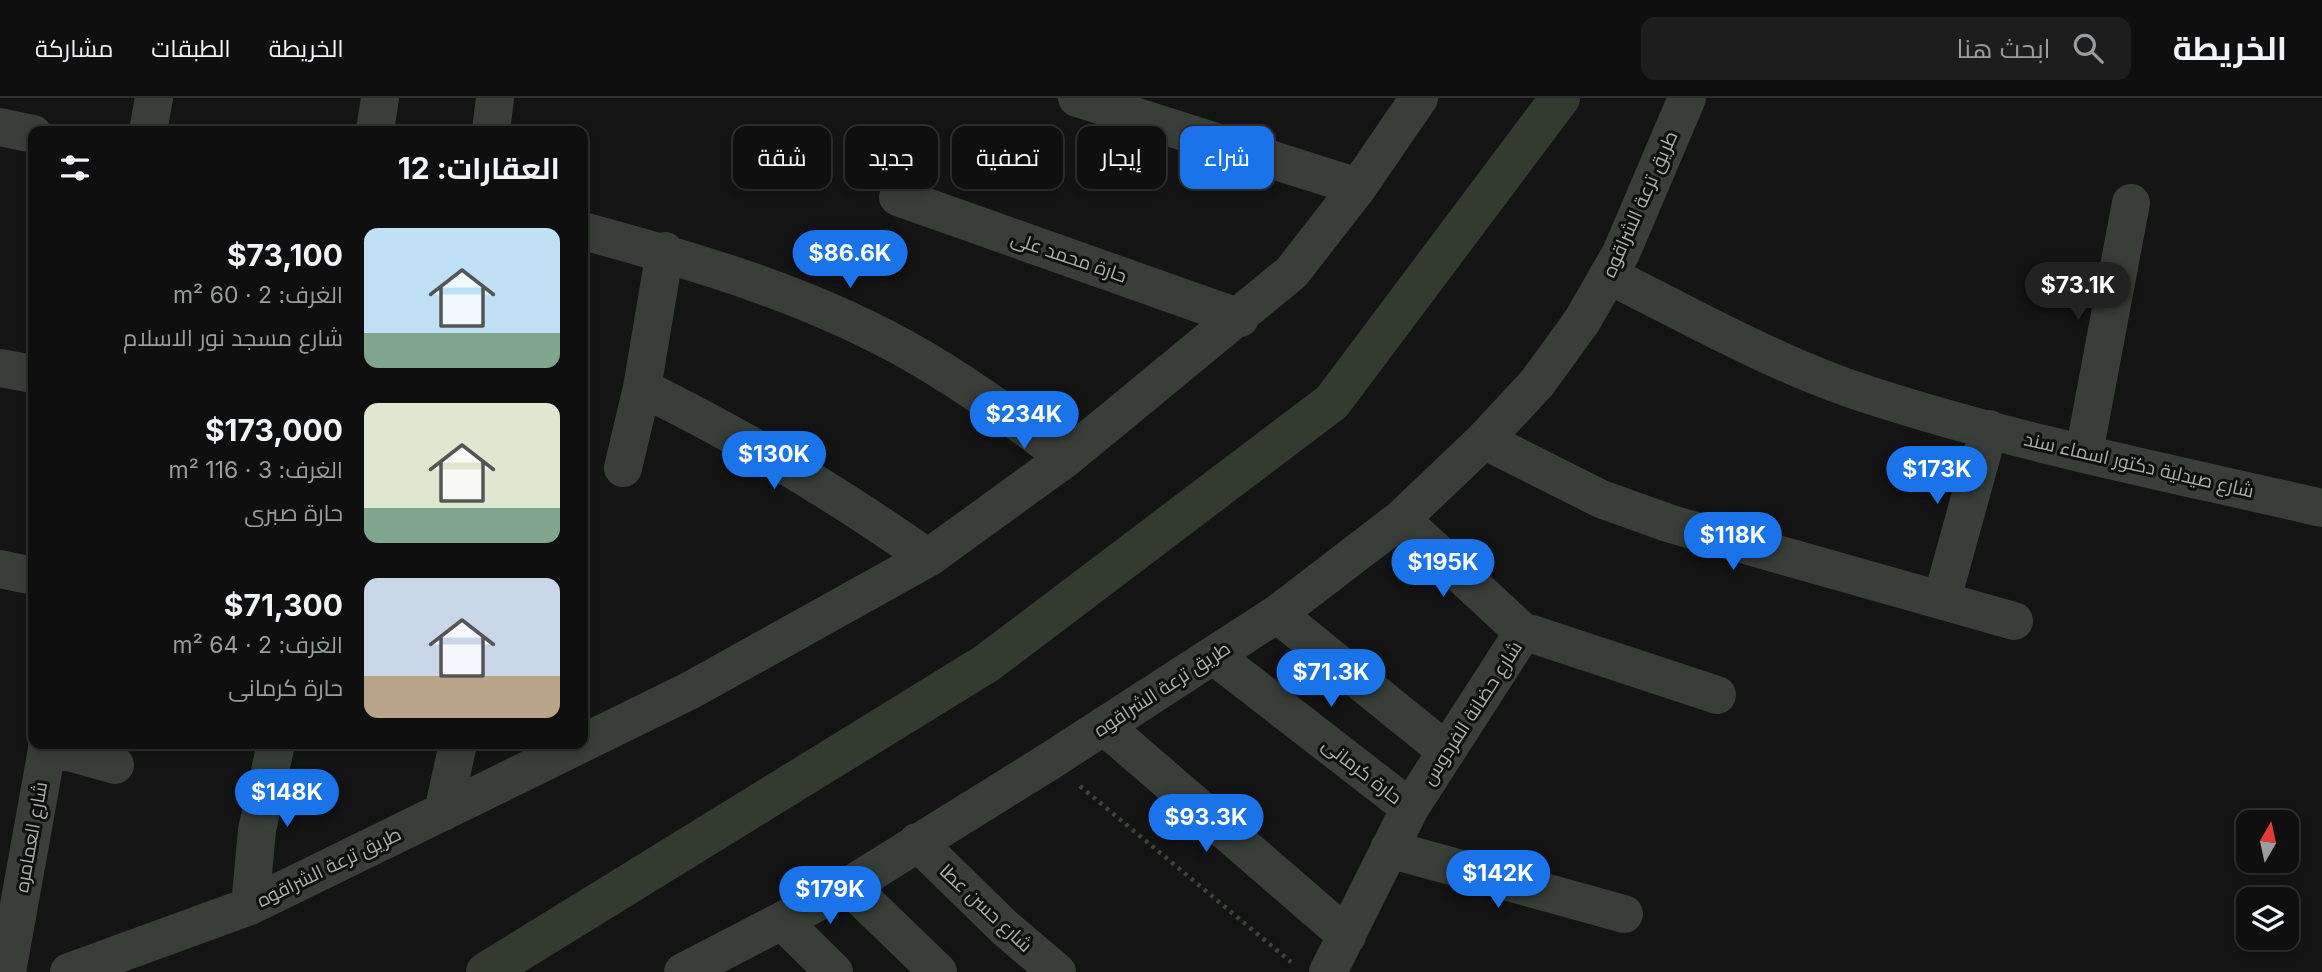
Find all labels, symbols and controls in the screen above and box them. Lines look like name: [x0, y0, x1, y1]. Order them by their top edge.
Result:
search box: [1641, 17, 2131, 80]
text: الخريطة: [2173, 28, 2287, 68]
icon: search: [2069, 29, 2107, 67]
text: ابحث هنا: [1956, 33, 2051, 64]
text: مشاركة: [35, 34, 113, 63]
text: الطبقات: [151, 34, 231, 63]
text: الخريطة: [269, 34, 344, 63]
chip: شقة: [733, 126, 831, 189]
chip: جديد: [845, 126, 938, 189]
chip: تصفية: [952, 126, 1063, 189]
chip: إيجار: [1077, 126, 1166, 189]
chip: شراء: [1180, 126, 1274, 189]
street label: طريق ترعة الشراقوه: [1597, 127, 1684, 281]
icon: filters: [56, 149, 94, 187]
text: العقارات: 12: [398, 150, 560, 186]
street label: حارة محمد على: [1008, 226, 1130, 288]
pin: $86.6K: [793, 230, 907, 290]
text: $73,100: [227, 237, 343, 273]
text: $86.6K: [809, 239, 891, 267]
icon: home: [420, 256, 504, 340]
pin: $73.1K: [2021, 262, 2135, 322]
text: $73.1K: [2041, 271, 2115, 299]
text: الغرف: 2 · 60 m²: [173, 281, 343, 309]
text: شارع مسجد نور الاسلام: [123, 324, 343, 352]
pin: $234K: [975, 392, 1073, 451]
text: $234K: [986, 400, 1062, 428]
text: $173,000: [205, 412, 343, 448]
street label: شارع صيدلية دكتور اسماء سند: [2021, 427, 2256, 505]
icon: home: [420, 431, 504, 515]
pin: $130K: [725, 432, 823, 491]
text: $130K: [738, 440, 810, 468]
pin: $173K: [1888, 446, 1986, 506]
text: $173K: [1902, 455, 1972, 483]
text: الغرف: 3 · 116 m²: [169, 456, 343, 484]
text: حارة صبرى: [244, 499, 343, 527]
pin: $118K: [1684, 512, 1782, 572]
text: $118K: [1700, 521, 1766, 549]
pin: $195K: [1394, 540, 1492, 599]
text: $195K: [1407, 548, 1479, 576]
text: $71,300: [224, 587, 343, 623]
icon: home: [420, 606, 504, 690]
text: الغرف: 2 · 64 m²: [173, 631, 343, 659]
street label: طريق ترعة الشراقوه: [1090, 636, 1235, 742]
street label: شارع حضانة الفردوس: [1417, 637, 1529, 790]
pin: $71.3K: [1274, 650, 1388, 709]
text: $71.3K: [1293, 658, 1369, 686]
text: حارة كرمانى: [228, 674, 343, 702]
street label: حارة كرمانى: [1318, 733, 1406, 809]
pin: $148K: [238, 770, 336, 829]
text: $148K: [251, 778, 323, 806]
street label: شارع العمامره: [10, 780, 54, 894]
pin: $93.3K: [1149, 794, 1263, 854]
text: $93.3K: [1165, 803, 1247, 831]
north arrow: [2236, 810, 2300, 873]
map controls: [2236, 810, 2299, 950]
street label: طريق ترعة الشراقوه: [253, 822, 405, 913]
pin: $142K: [1449, 850, 1547, 910]
street label: شارع حسن عطا: [933, 859, 1037, 958]
text: $142K: [1462, 859, 1534, 887]
pin: $179K: [781, 866, 879, 926]
text: $179K: [795, 875, 865, 903]
button: layers: [2236, 887, 2299, 950]

